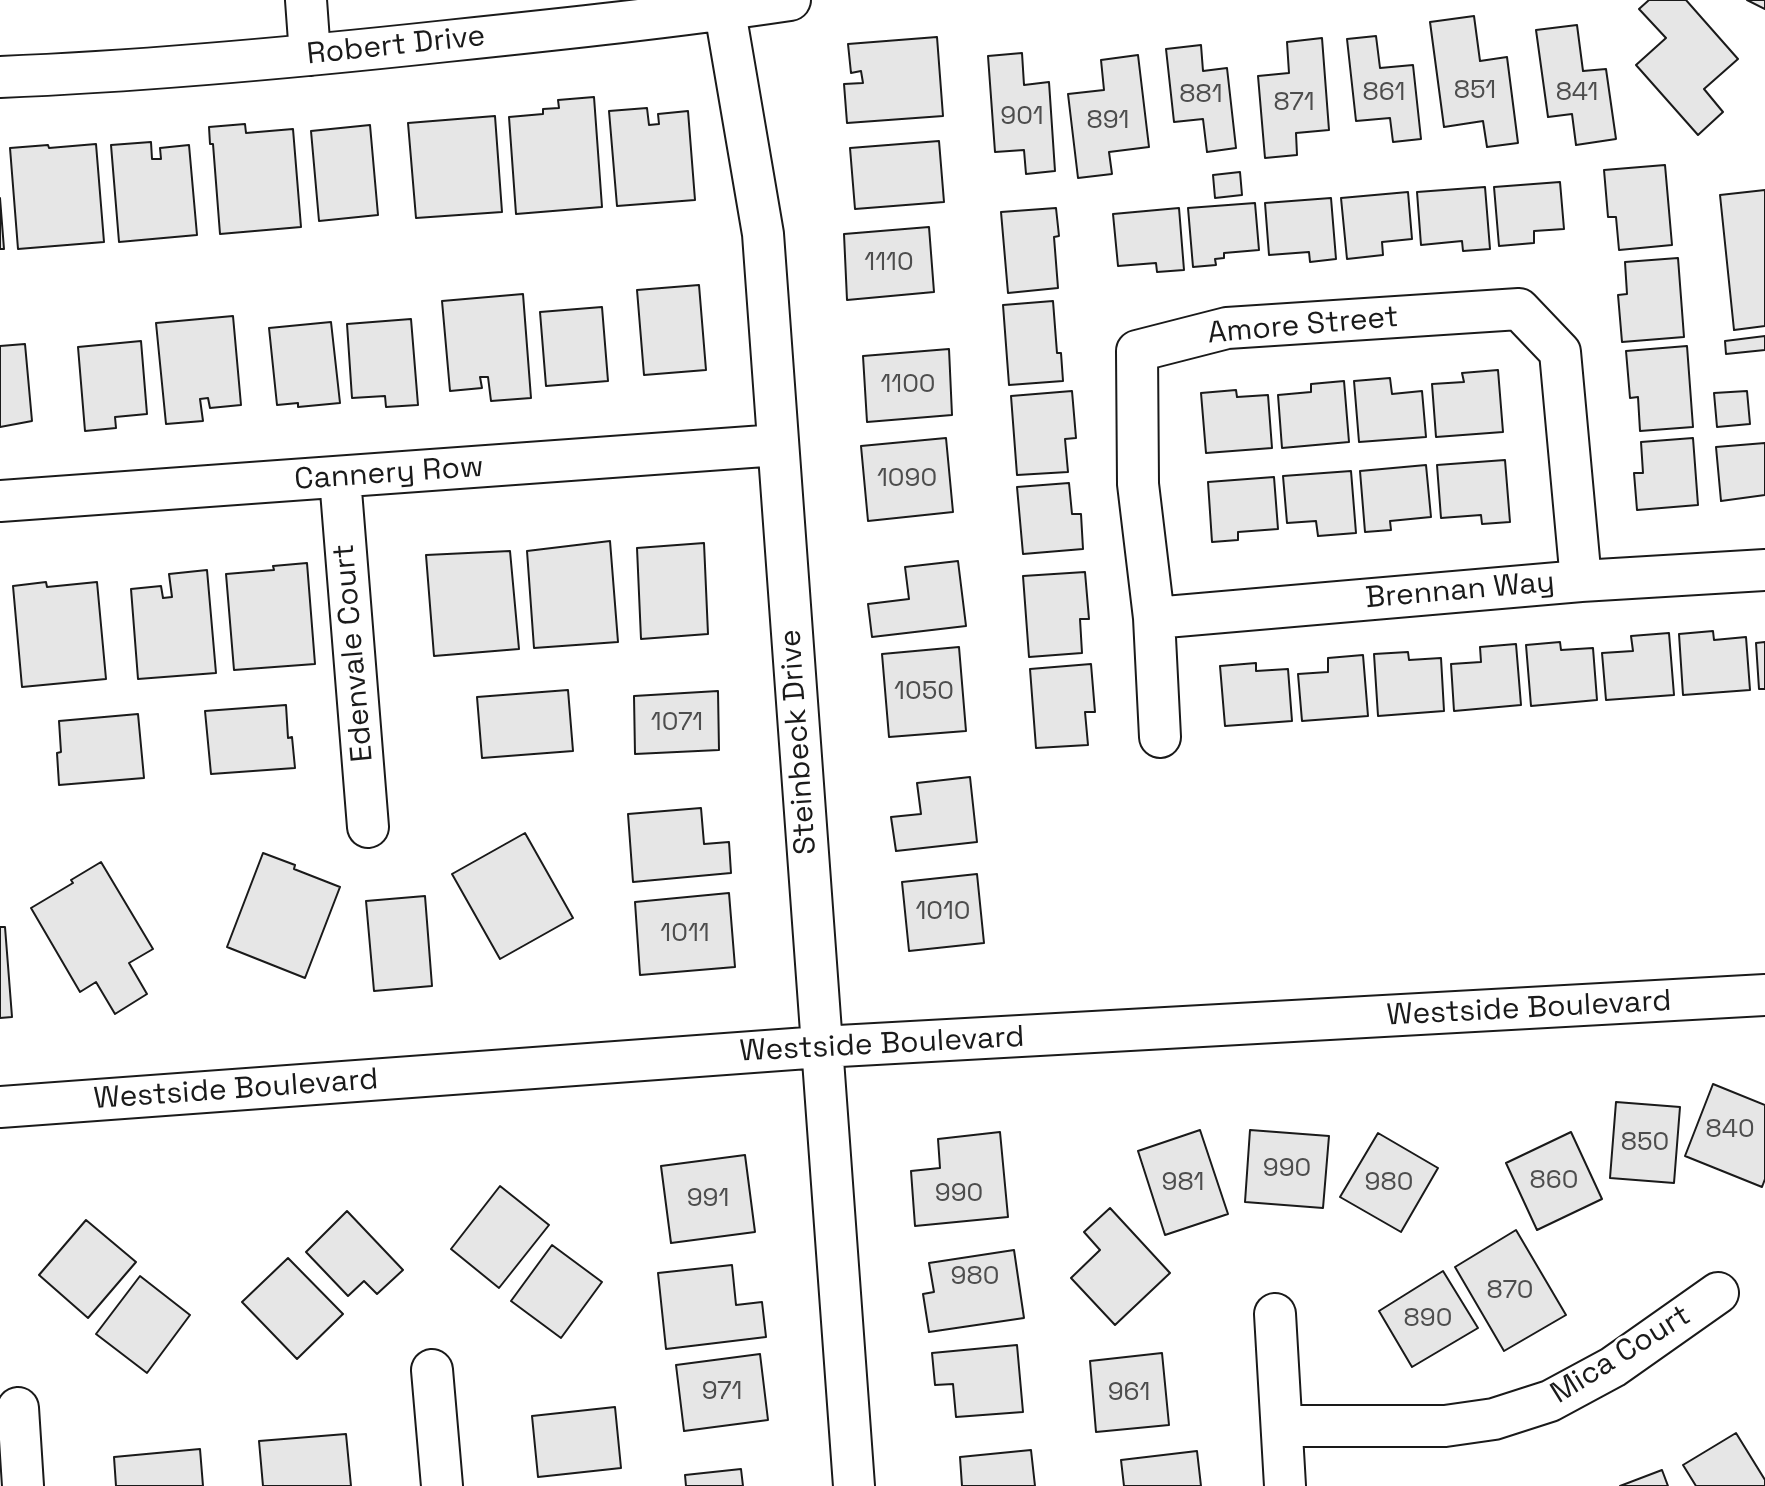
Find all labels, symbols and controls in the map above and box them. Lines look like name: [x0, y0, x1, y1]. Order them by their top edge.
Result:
street label: Robert Drive: [305, 19, 487, 73]
house number: 851: [1454, 75, 1496, 107]
house number: 861: [1363, 77, 1405, 109]
house number: 841: [1556, 77, 1598, 109]
house number: 881: [1179, 79, 1223, 111]
house number: 871: [1273, 87, 1315, 119]
house number: 901: [1000, 101, 1044, 133]
house number: 891: [1087, 105, 1129, 137]
house number: 1110: [864, 247, 914, 279]
street label: Amore Street: [1206, 300, 1400, 352]
house number: 1100: [880, 369, 936, 401]
street label: Cannery Row: [293, 449, 485, 499]
house number: 1090: [877, 463, 937, 495]
street label: Edenvale Court: [327, 542, 381, 764]
street label: Brennan Way: [1364, 565, 1556, 617]
street label: Steinbeck Drive: [773, 628, 825, 856]
house number: 1050: [894, 676, 954, 708]
house number: 1071: [651, 707, 703, 739]
house number: 1010: [915, 896, 971, 928]
house number: 1011: [660, 918, 710, 950]
street label: Westside Boulevard: [1386, 984, 1672, 1034]
street label: Westside Boulevard: [739, 1020, 1025, 1070]
street label: Westside Boulevard: [93, 1062, 379, 1118]
house number: 840: [1705, 1114, 1755, 1146]
house number: 850: [1621, 1127, 1669, 1159]
house number: 990: [1263, 1153, 1311, 1185]
house number: 860: [1530, 1165, 1578, 1197]
house number: 981: [1162, 1167, 1204, 1199]
house number: 980: [1365, 1167, 1413, 1199]
house number: 990: [935, 1178, 983, 1210]
house number: 991: [687, 1183, 729, 1215]
house number: 980: [951, 1261, 999, 1293]
house number: 870: [1486, 1275, 1534, 1307]
street label: Mica Court: [1545, 1298, 1697, 1412]
house number: 890: [1404, 1303, 1452, 1335]
house number: 971: [702, 1376, 742, 1408]
house number: 961: [1108, 1377, 1150, 1409]

